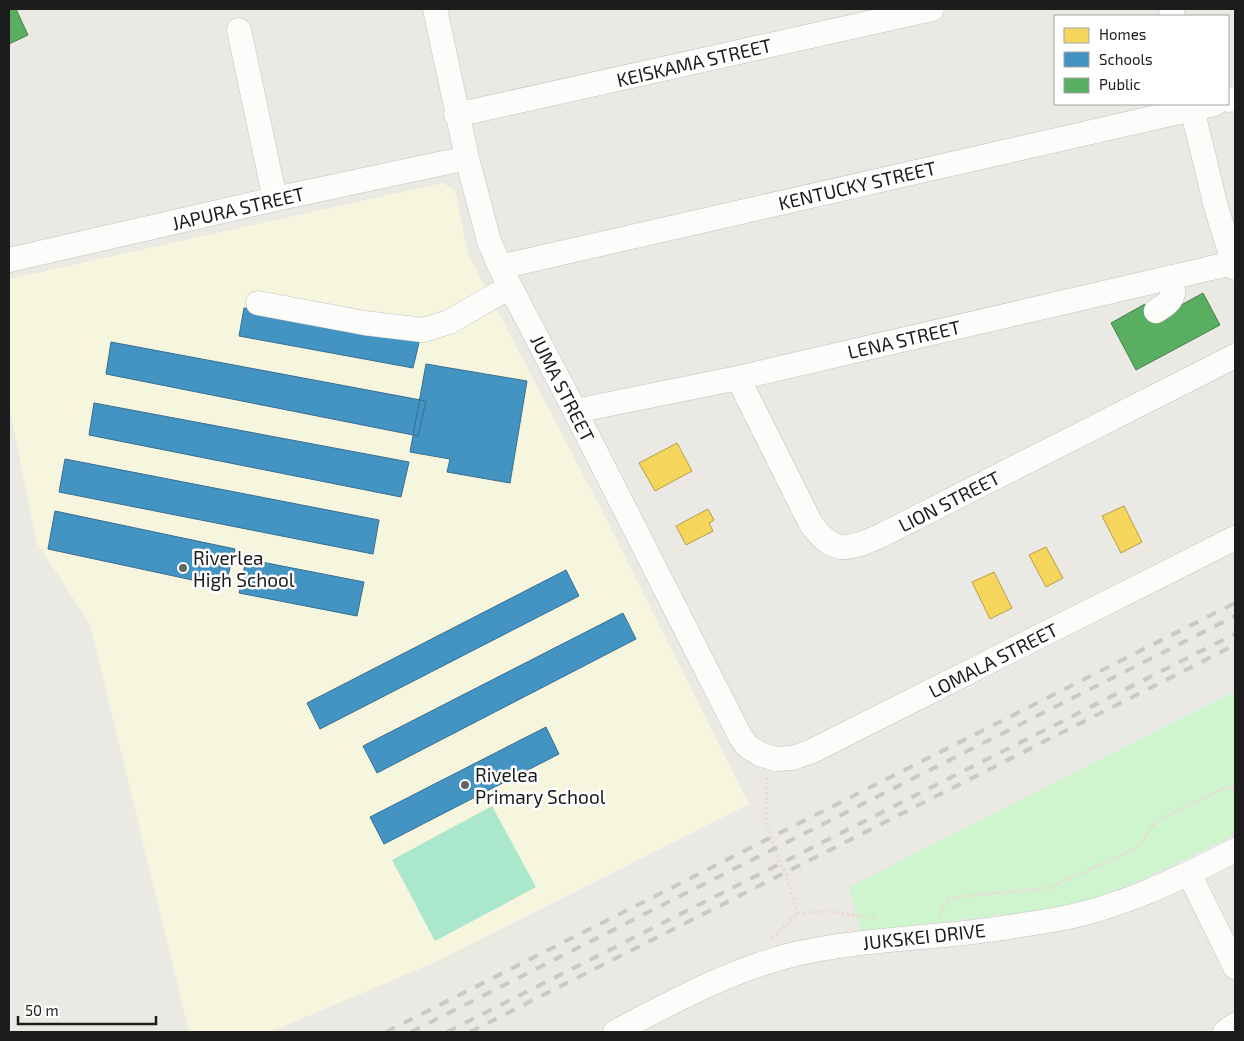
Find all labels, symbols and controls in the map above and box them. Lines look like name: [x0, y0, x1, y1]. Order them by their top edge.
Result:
legend: [1054, 15, 1229, 105]
text: Homes: [1099, 25, 1146, 43]
street label: KEISKAMA STREET: [614, 33, 774, 91]
text: Schools: [1099, 50, 1153, 68]
text: Public: [1099, 75, 1140, 93]
street label: KENTUCKY STREET: [776, 156, 938, 214]
street label: JAPURA STREET: [170, 182, 306, 234]
street label: LENA STREET: [845, 315, 963, 363]
street label: JUMA STREET: [526, 331, 600, 445]
street label: LION STREET: [894, 466, 1004, 536]
place label: Riverlea High School: [193, 546, 295, 591]
marker: Riverlea High School: [177, 562, 189, 574]
street label: LOMALA STREET: [925, 618, 1061, 702]
place label: Rivelea Primary School: [475, 763, 606, 808]
marker: Rivelea Primary School: [459, 779, 471, 791]
street label: JUKSKEI DRIVE: [861, 918, 987, 954]
scale bar: [18, 994, 155, 1026]
text: 50 m: [25, 1001, 59, 1019]

